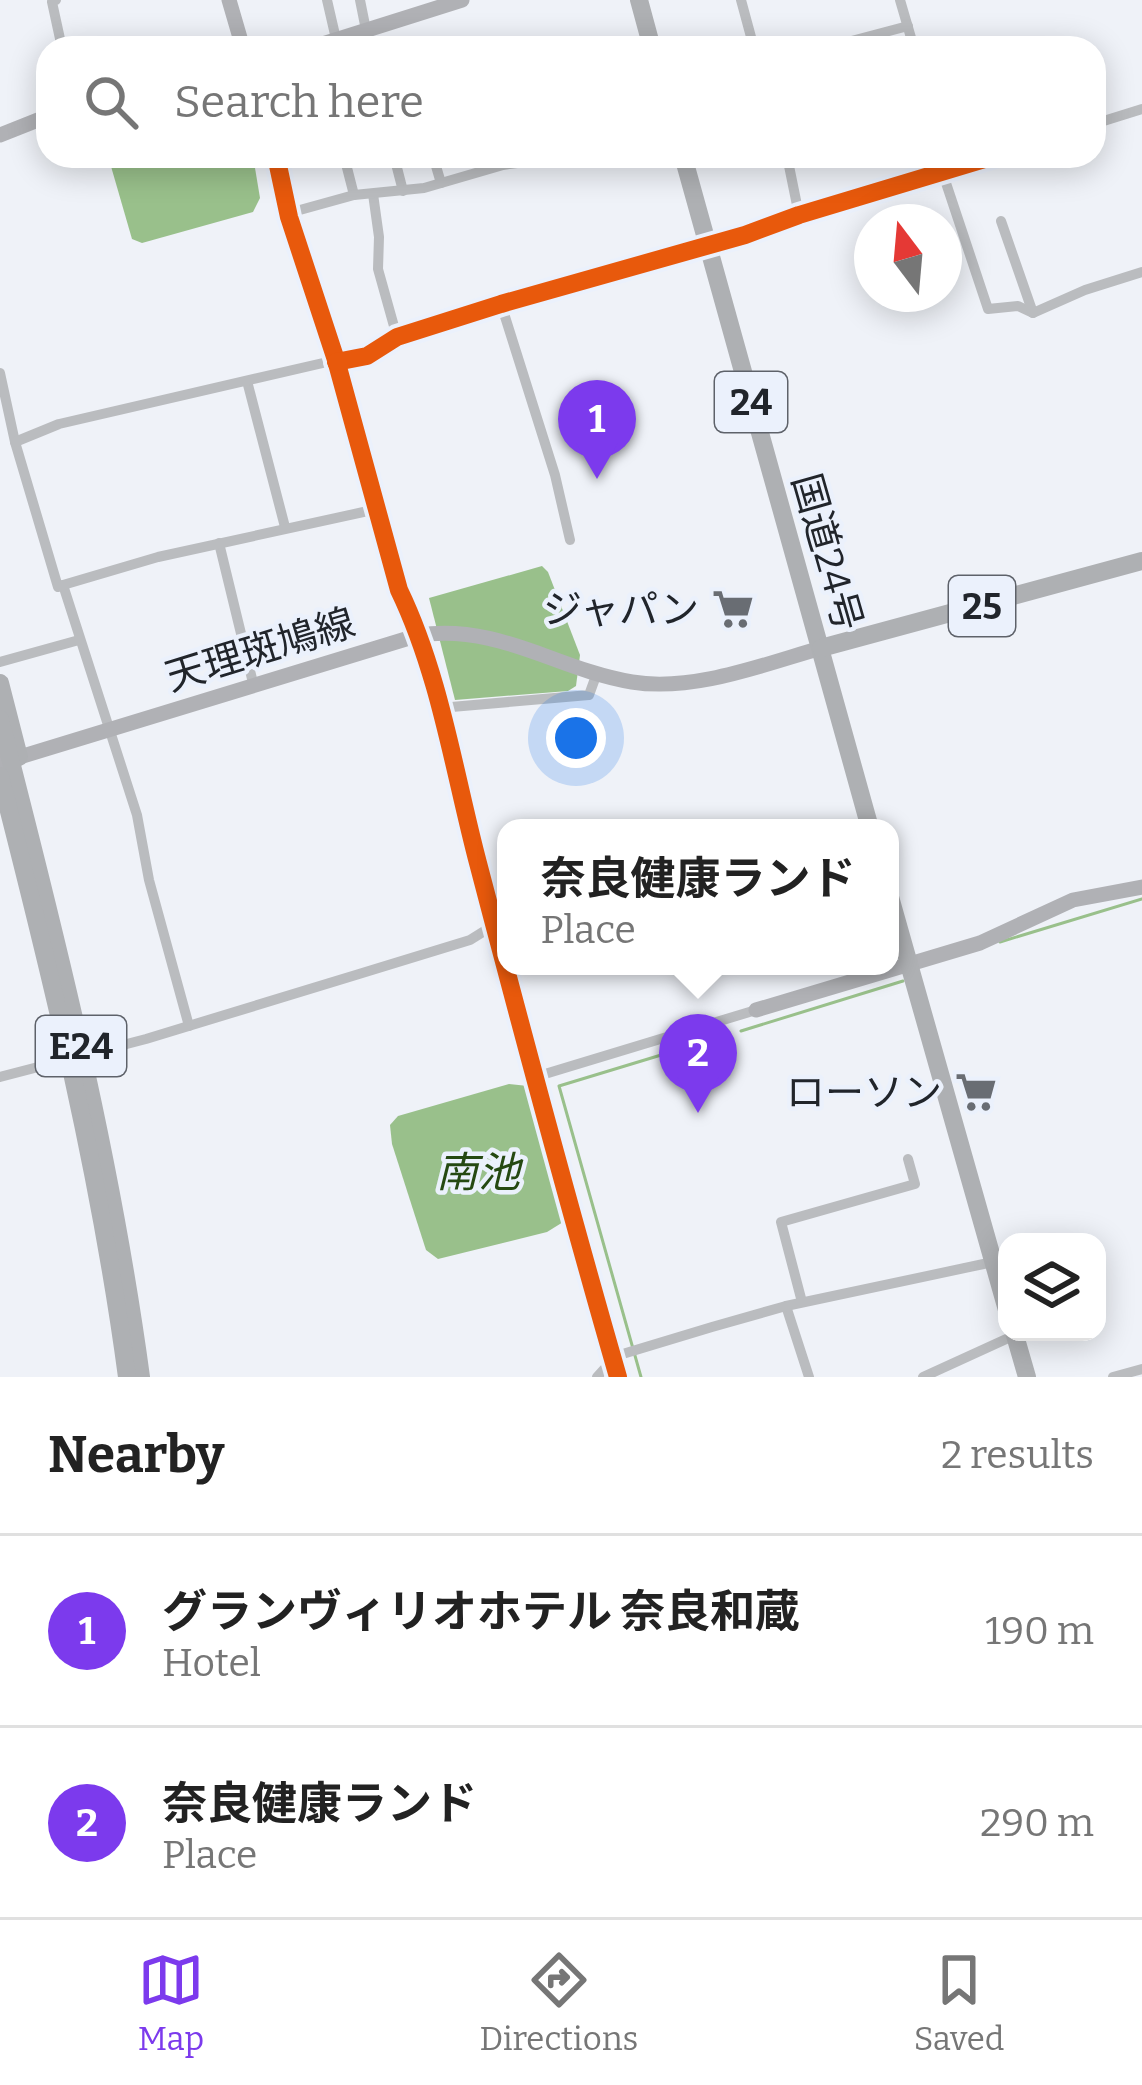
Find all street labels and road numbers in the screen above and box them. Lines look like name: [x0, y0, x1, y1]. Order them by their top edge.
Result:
road number: 24: [715, 372, 787, 432]
street label: 国道24号: [783, 469, 871, 636]
road number: 25: [949, 576, 1015, 636]
street label: 天理斑鳩線: [160, 599, 360, 700]
road number: E24: [36, 1016, 126, 1076]

